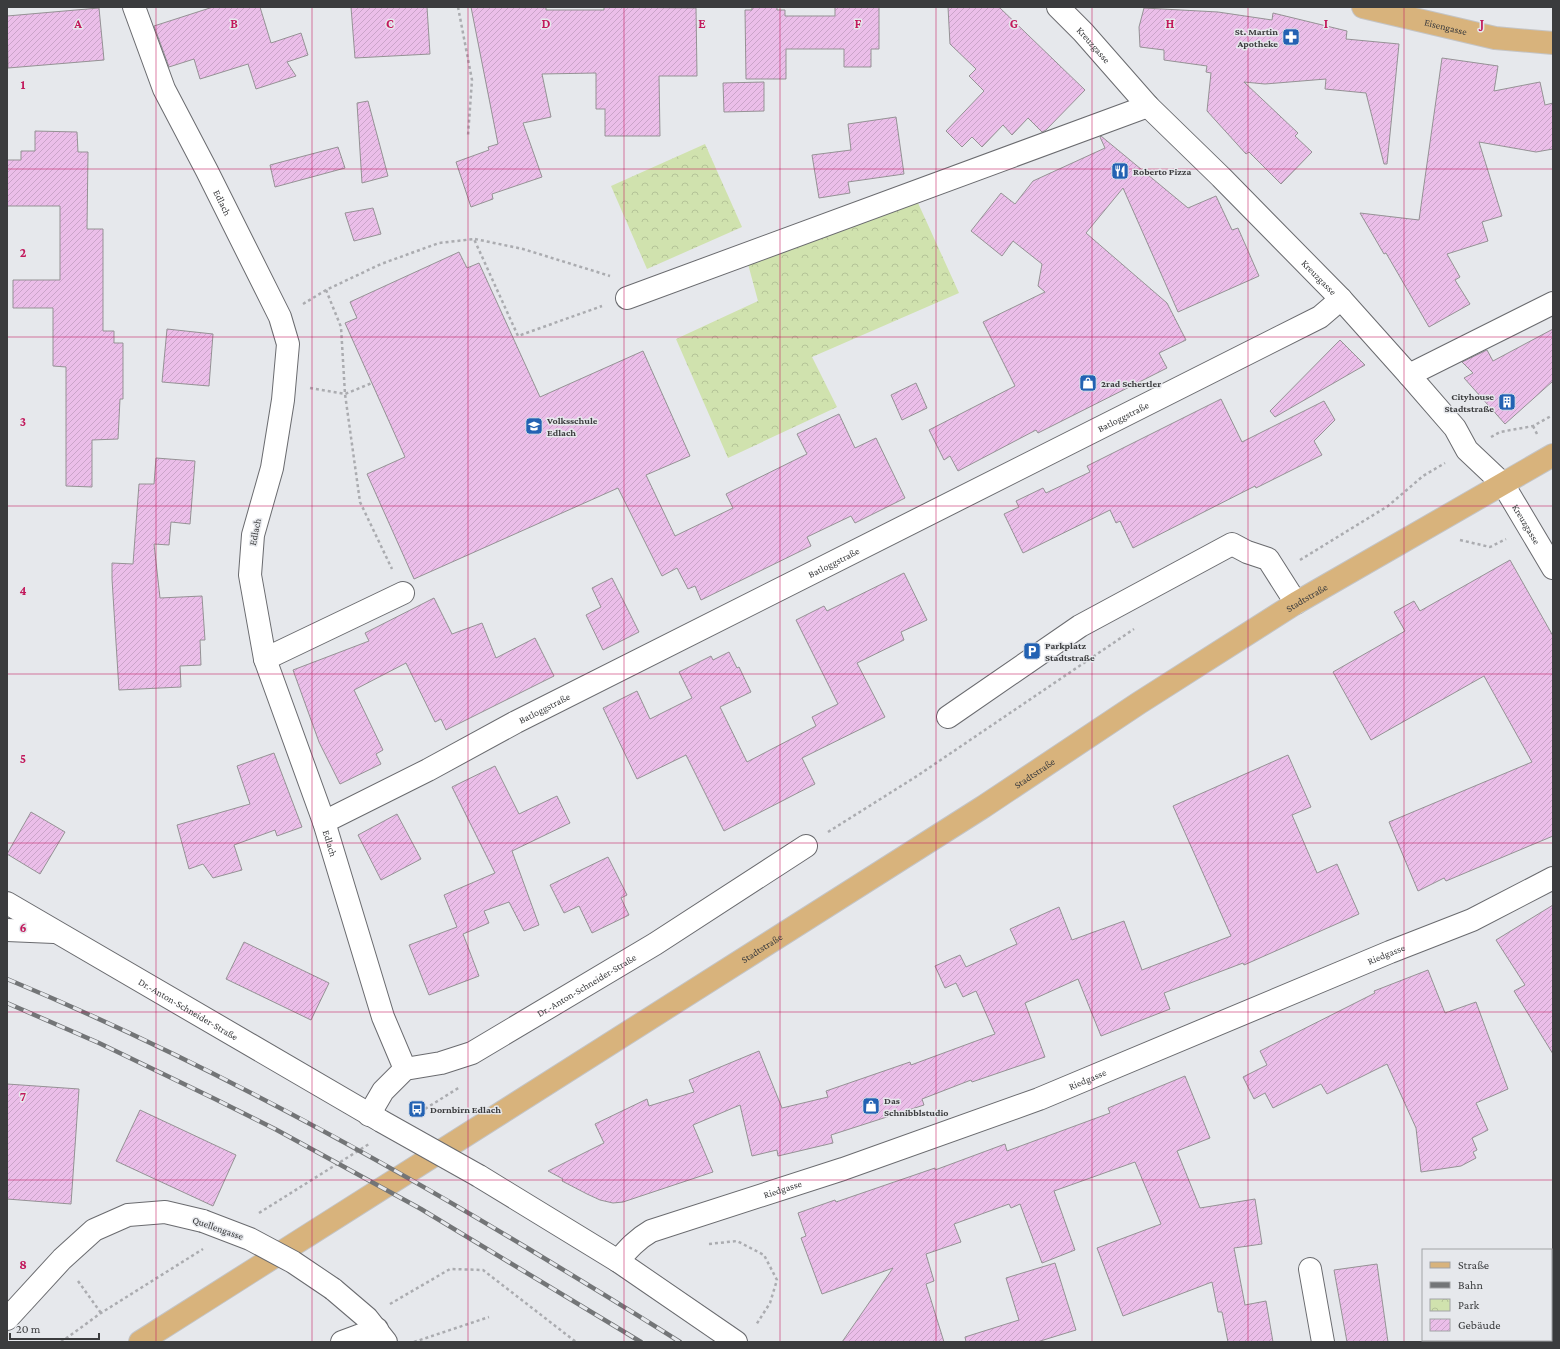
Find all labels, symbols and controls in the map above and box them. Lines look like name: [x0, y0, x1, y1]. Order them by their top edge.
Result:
text: A: [73, 16, 82, 31]
text: B: [230, 16, 238, 31]
text: C: [386, 16, 394, 31]
text: D: [542, 16, 551, 31]
text: E: [698, 16, 706, 31]
text: F: [855, 16, 862, 31]
text: G: [1010, 16, 1018, 31]
text: H: [1166, 16, 1175, 31]
text: I: [1324, 16, 1328, 31]
street label: Eisengasse: [1423, 16, 1469, 37]
text: J: [1478, 16, 1484, 31]
street label: Kreuzgasse: [1075, 24, 1113, 65]
place label: St. Martin Apotheke: [1235, 26, 1278, 49]
pharmacy icon: St. Martin Apotheke: [1281, 27, 1301, 47]
text: 1: [21, 77, 26, 92]
restaurant icon: Roberto Pizza: [1110, 161, 1130, 181]
place label: Roberto Pizza: [1133, 166, 1191, 177]
street label: Edlach: [212, 188, 234, 218]
text: 2: [20, 245, 27, 260]
street label: Kreuzgasse: [1300, 257, 1339, 297]
shop icon: 2rad Schertler: [1078, 373, 1098, 393]
place label: 2rad Schertler: [1101, 378, 1161, 389]
place label: Cityhouse Stadtstraße: [1444, 391, 1494, 414]
building icon: Cityhouse Stadtstraße: [1497, 392, 1517, 412]
street label: Batloggstraße: [1095, 399, 1151, 434]
text: 3: [20, 414, 26, 429]
place label: Volksschule Edlach: [546, 415, 598, 438]
school or university icon: Volksschule Edlach: [524, 416, 544, 436]
street label: Kreuzgasse: [1511, 502, 1543, 546]
street label: Edlach: [247, 517, 263, 547]
street label: Batloggstraße: [806, 544, 861, 580]
street label: Stadtstraße: [1284, 580, 1330, 614]
text: 4: [19, 583, 27, 598]
place label: Parkplatz Stadtstraße: [1045, 640, 1095, 663]
parking icon: Parkplatz Stadtstraße: [1022, 641, 1042, 661]
street label: Batloggstraße: [517, 690, 572, 725]
text: 5: [20, 751, 26, 766]
street label: Stadtstraße: [1012, 755, 1057, 790]
street label: Edlach: [321, 828, 340, 859]
text: 6: [19, 920, 27, 935]
street label: Stadtstraße: [739, 930, 784, 965]
street label: Riedgasse: [1366, 941, 1407, 966]
street label: Dr.-Anton-Schneider-Straße: [535, 951, 638, 1019]
street label: Dr.-Anton-Schneider-Straße: [137, 975, 241, 1042]
street label: Riedgasse: [1067, 1066, 1108, 1092]
text: 7: [20, 1089, 26, 1104]
place label: Das Schnibblstudio: [884, 1095, 949, 1118]
shop icon: Das Schnibblstudio: [861, 1096, 881, 1116]
bus stop icon: Dornbirn Edlach: [407, 1099, 427, 1119]
place label: Dornbirn Edlach: [430, 1104, 501, 1115]
street label: Riedgasse: [762, 1177, 804, 1200]
street label: Quellengasse: [191, 1214, 245, 1242]
legend: [1422, 1249, 1552, 1341]
text: 8: [19, 1257, 27, 1272]
text: Straße: [1458, 1258, 1489, 1272]
text: Bahn: [1458, 1278, 1484, 1292]
text: Park: [1458, 1298, 1480, 1312]
scale bar: [10, 1315, 99, 1341]
text: Gebäude: [1458, 1318, 1500, 1332]
text: 20 m: [16, 1322, 41, 1336]

